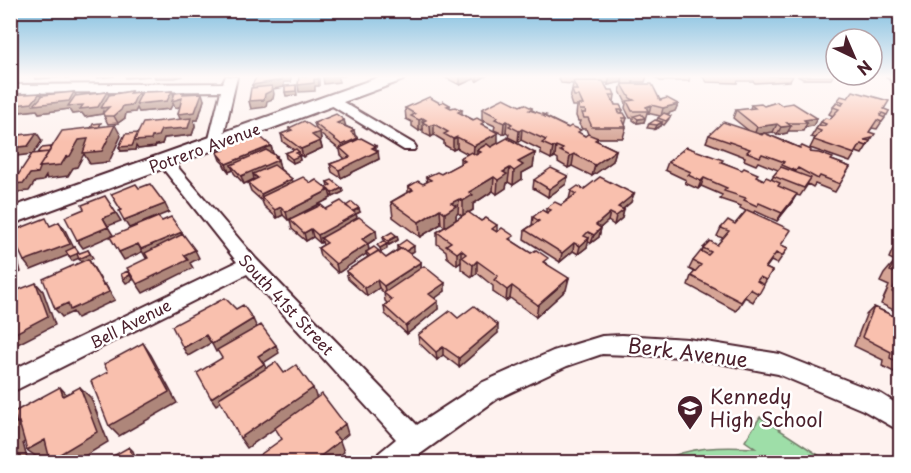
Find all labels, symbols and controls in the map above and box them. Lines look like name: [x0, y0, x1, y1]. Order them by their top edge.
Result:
north arrow: [824, 27, 884, 87]
text: N: [852, 55, 878, 82]
street label: Potrero Avenue: [145, 116, 263, 178]
street label: South 41st Street: [234, 248, 340, 360]
street label: Bell Avenue: [85, 292, 175, 354]
street label: Berk Avenue: [626, 330, 750, 374]
place label: Kennedy High School: [710, 381, 823, 434]
school or university icon: Kennedy High School: [675, 393, 705, 431]

